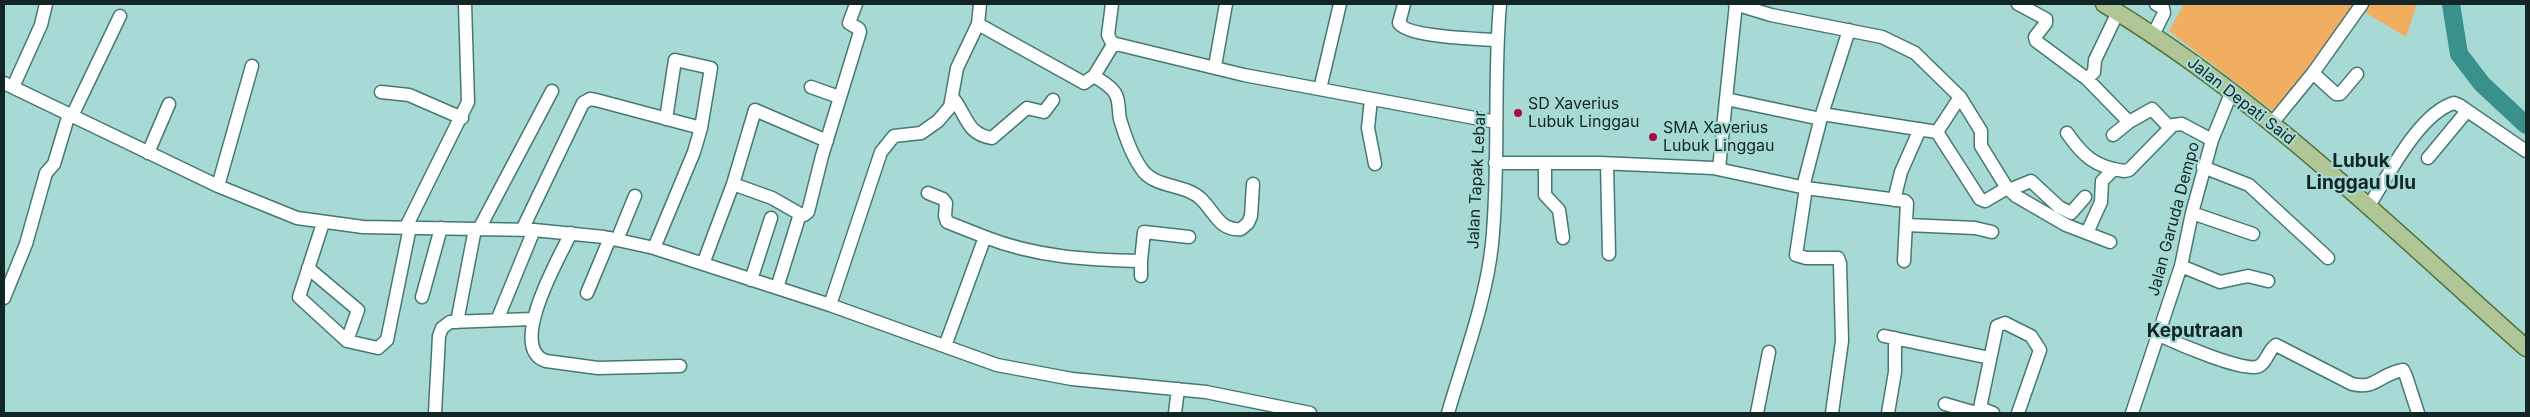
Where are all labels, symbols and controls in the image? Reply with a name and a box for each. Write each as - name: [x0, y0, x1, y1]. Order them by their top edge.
- street label: Jalan Depati Said: [2183, 53, 2299, 149]
- place label: SD Xaverius Lubuk Linggau: [1528, 94, 1639, 132]
- marker: SD Xaverius Lubuk Linggau: [1512, 107, 1524, 119]
- street label: Jalan Tapak Lebar: [1464, 110, 1490, 250]
- place label: SMA Xaverius Lubuk Linggau: [1663, 118, 1774, 156]
- marker: SMA Xaverius Lubuk Linggau: [1647, 131, 1659, 143]
- street label: Jalan Garuda Dempo: [2144, 140, 2204, 298]
- district label: Lubuk Linggau Ulu: [2306, 150, 2416, 194]
- district label: Keputraan: [2147, 320, 2243, 342]

